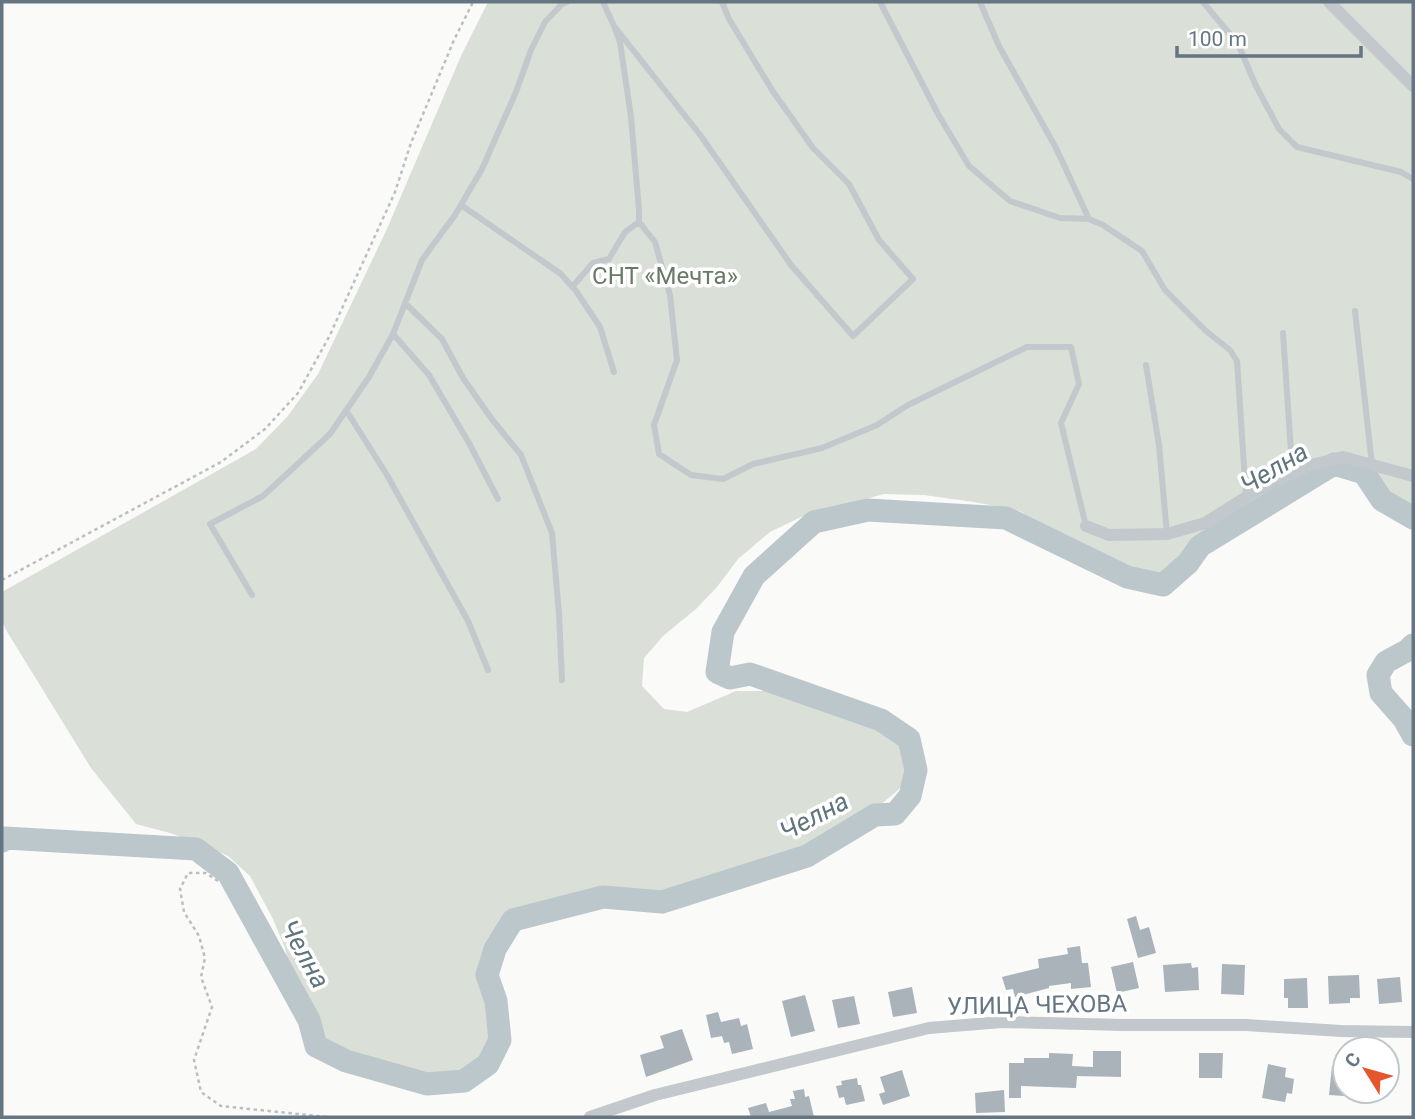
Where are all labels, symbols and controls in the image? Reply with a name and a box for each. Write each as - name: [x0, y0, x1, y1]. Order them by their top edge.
- scale bar: [1177, 14, 1361, 58]
- text: 100 m: [1188, 27, 1247, 51]
- park label: СНТ «Мечта»: [592, 262, 738, 290]
- water label: Челна: [1235, 436, 1313, 500]
- water label: Челна: [775, 786, 853, 846]
- water label: Челна: [274, 915, 336, 993]
- street label: УЛИЦА ЧЕХОВА: [947, 989, 1128, 1021]
- north arrow: [1331, 1035, 1401, 1105]
- text: С: [1340, 1048, 1366, 1072]

